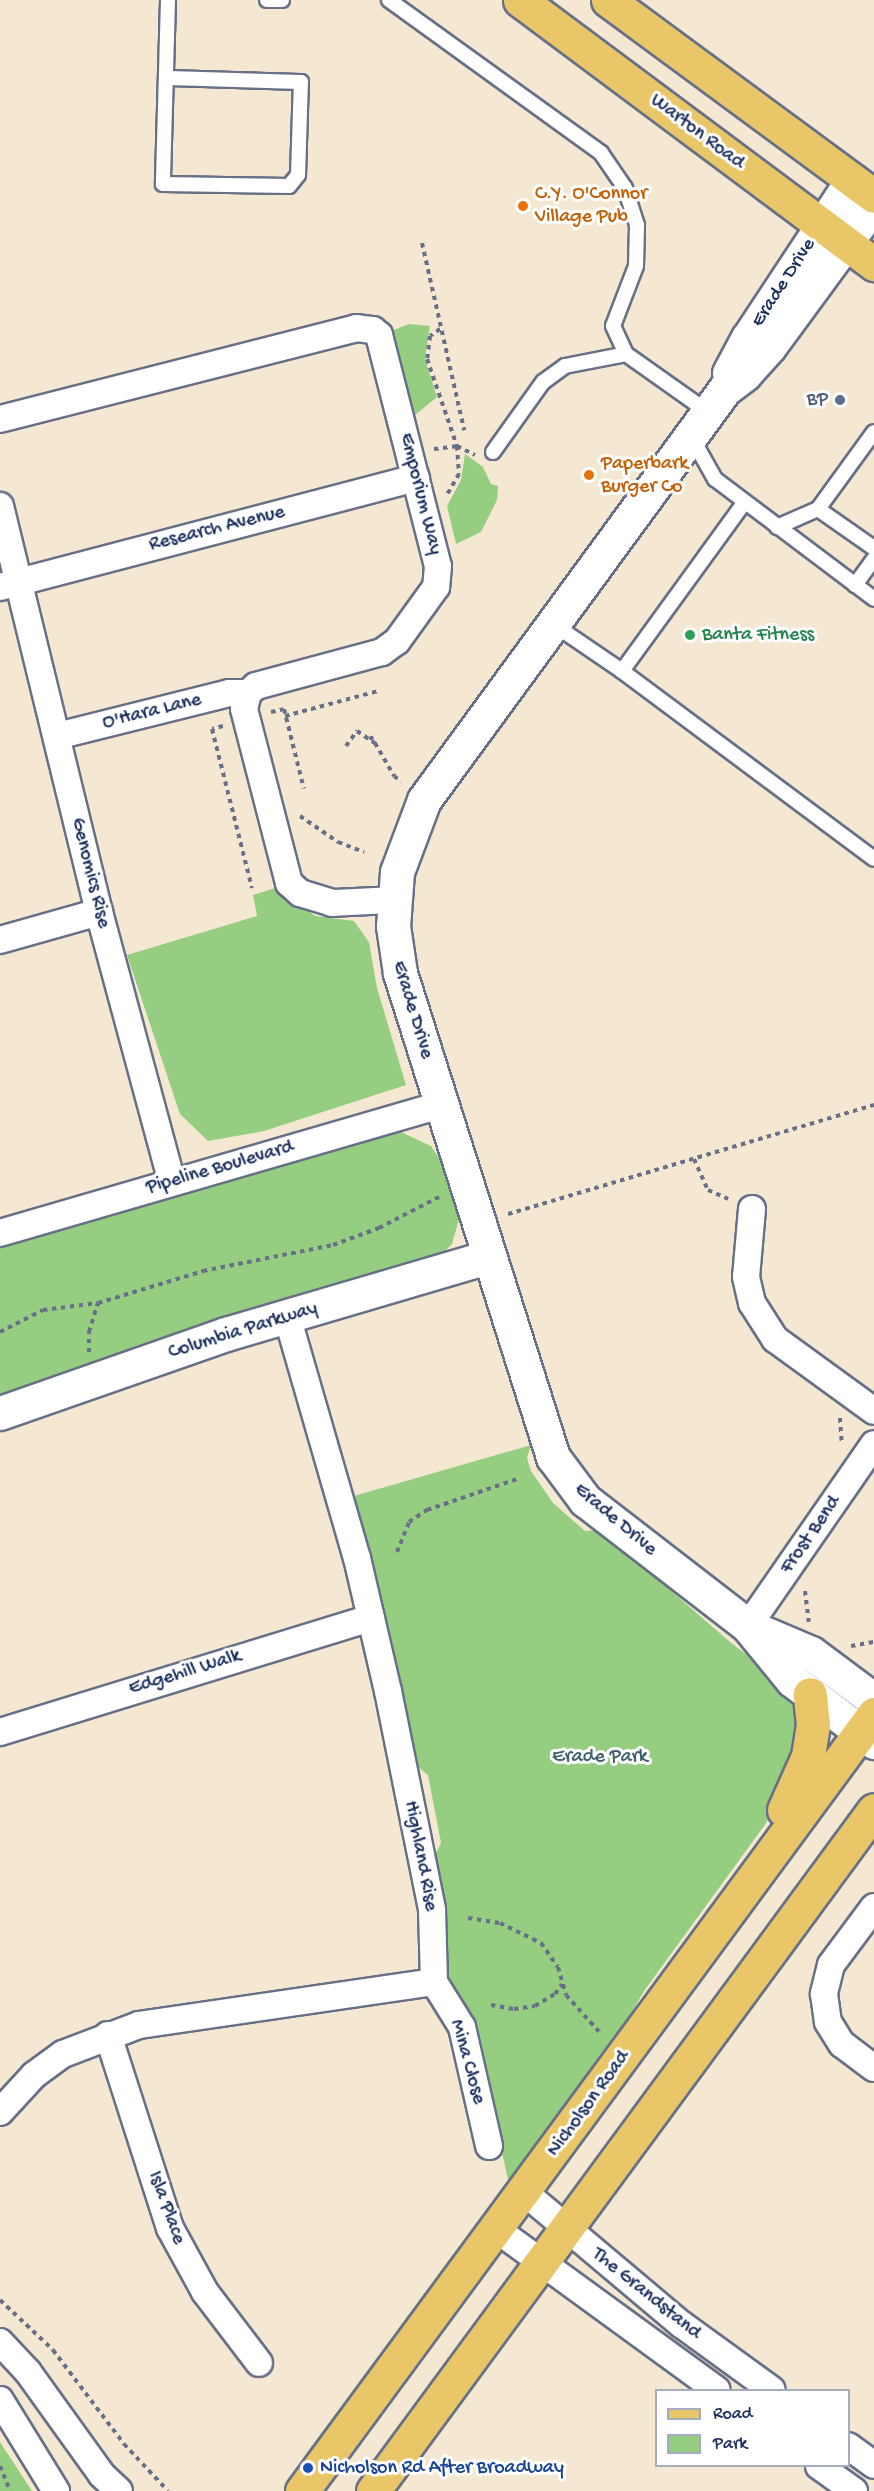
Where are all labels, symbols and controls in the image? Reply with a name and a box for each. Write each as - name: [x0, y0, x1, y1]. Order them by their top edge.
- street label: Warton Road: [645, 89, 749, 175]
- place label: C.Y. O'Connor Village Pub: [535, 183, 647, 230]
- marker: C.Y. O'Connor Village Pub: [516, 199, 530, 213]
- street label: Erade Drive: [746, 234, 822, 332]
- place label: BP: [807, 388, 828, 412]
- marker: BP: [833, 393, 847, 407]
- street label: Emporium Way: [393, 431, 447, 557]
- place label: Paperbark Burger Co: [601, 452, 688, 499]
- marker: Paperbark Burger Co: [582, 468, 596, 482]
- street label: Research Avenue: [147, 501, 287, 557]
- place label: Banta Fitness: [702, 623, 814, 647]
- marker: Banta Fitness: [683, 628, 697, 642]
- street label: O'Hara Lane: [100, 688, 204, 736]
- street label: Genomics Rise: [65, 815, 115, 931]
- street label: Erade Drive: [386, 958, 438, 1062]
- street label: Pipeline Boulevard: [144, 1135, 296, 1201]
- street label: Columbia Parkway: [166, 1297, 320, 1365]
- street label: Erade Drive: [569, 1478, 661, 1562]
- street label: Frost Bend: [775, 1491, 847, 1579]
- street label: Edgehill Walk: [126, 1645, 244, 1701]
- park label: Erade Park: [552, 1745, 648, 1769]
- street label: Highland Rise: [398, 1799, 442, 1913]
- street label: Mina Close: [443, 2017, 491, 2107]
- street label: Nicholson Road: [542, 2046, 636, 2162]
- street label: Isla Place: [142, 2168, 190, 2248]
- street label: The Grandstand: [587, 2243, 705, 2345]
- legend: [655, 2389, 850, 2467]
- text: Road: [713, 2404, 752, 2425]
- text: Park: [713, 2434, 747, 2455]
- place label: Nicholson Rd After Broadway: [320, 2456, 564, 2480]
- marker: Nicholson Rd After Broadway: [301, 2461, 315, 2475]

